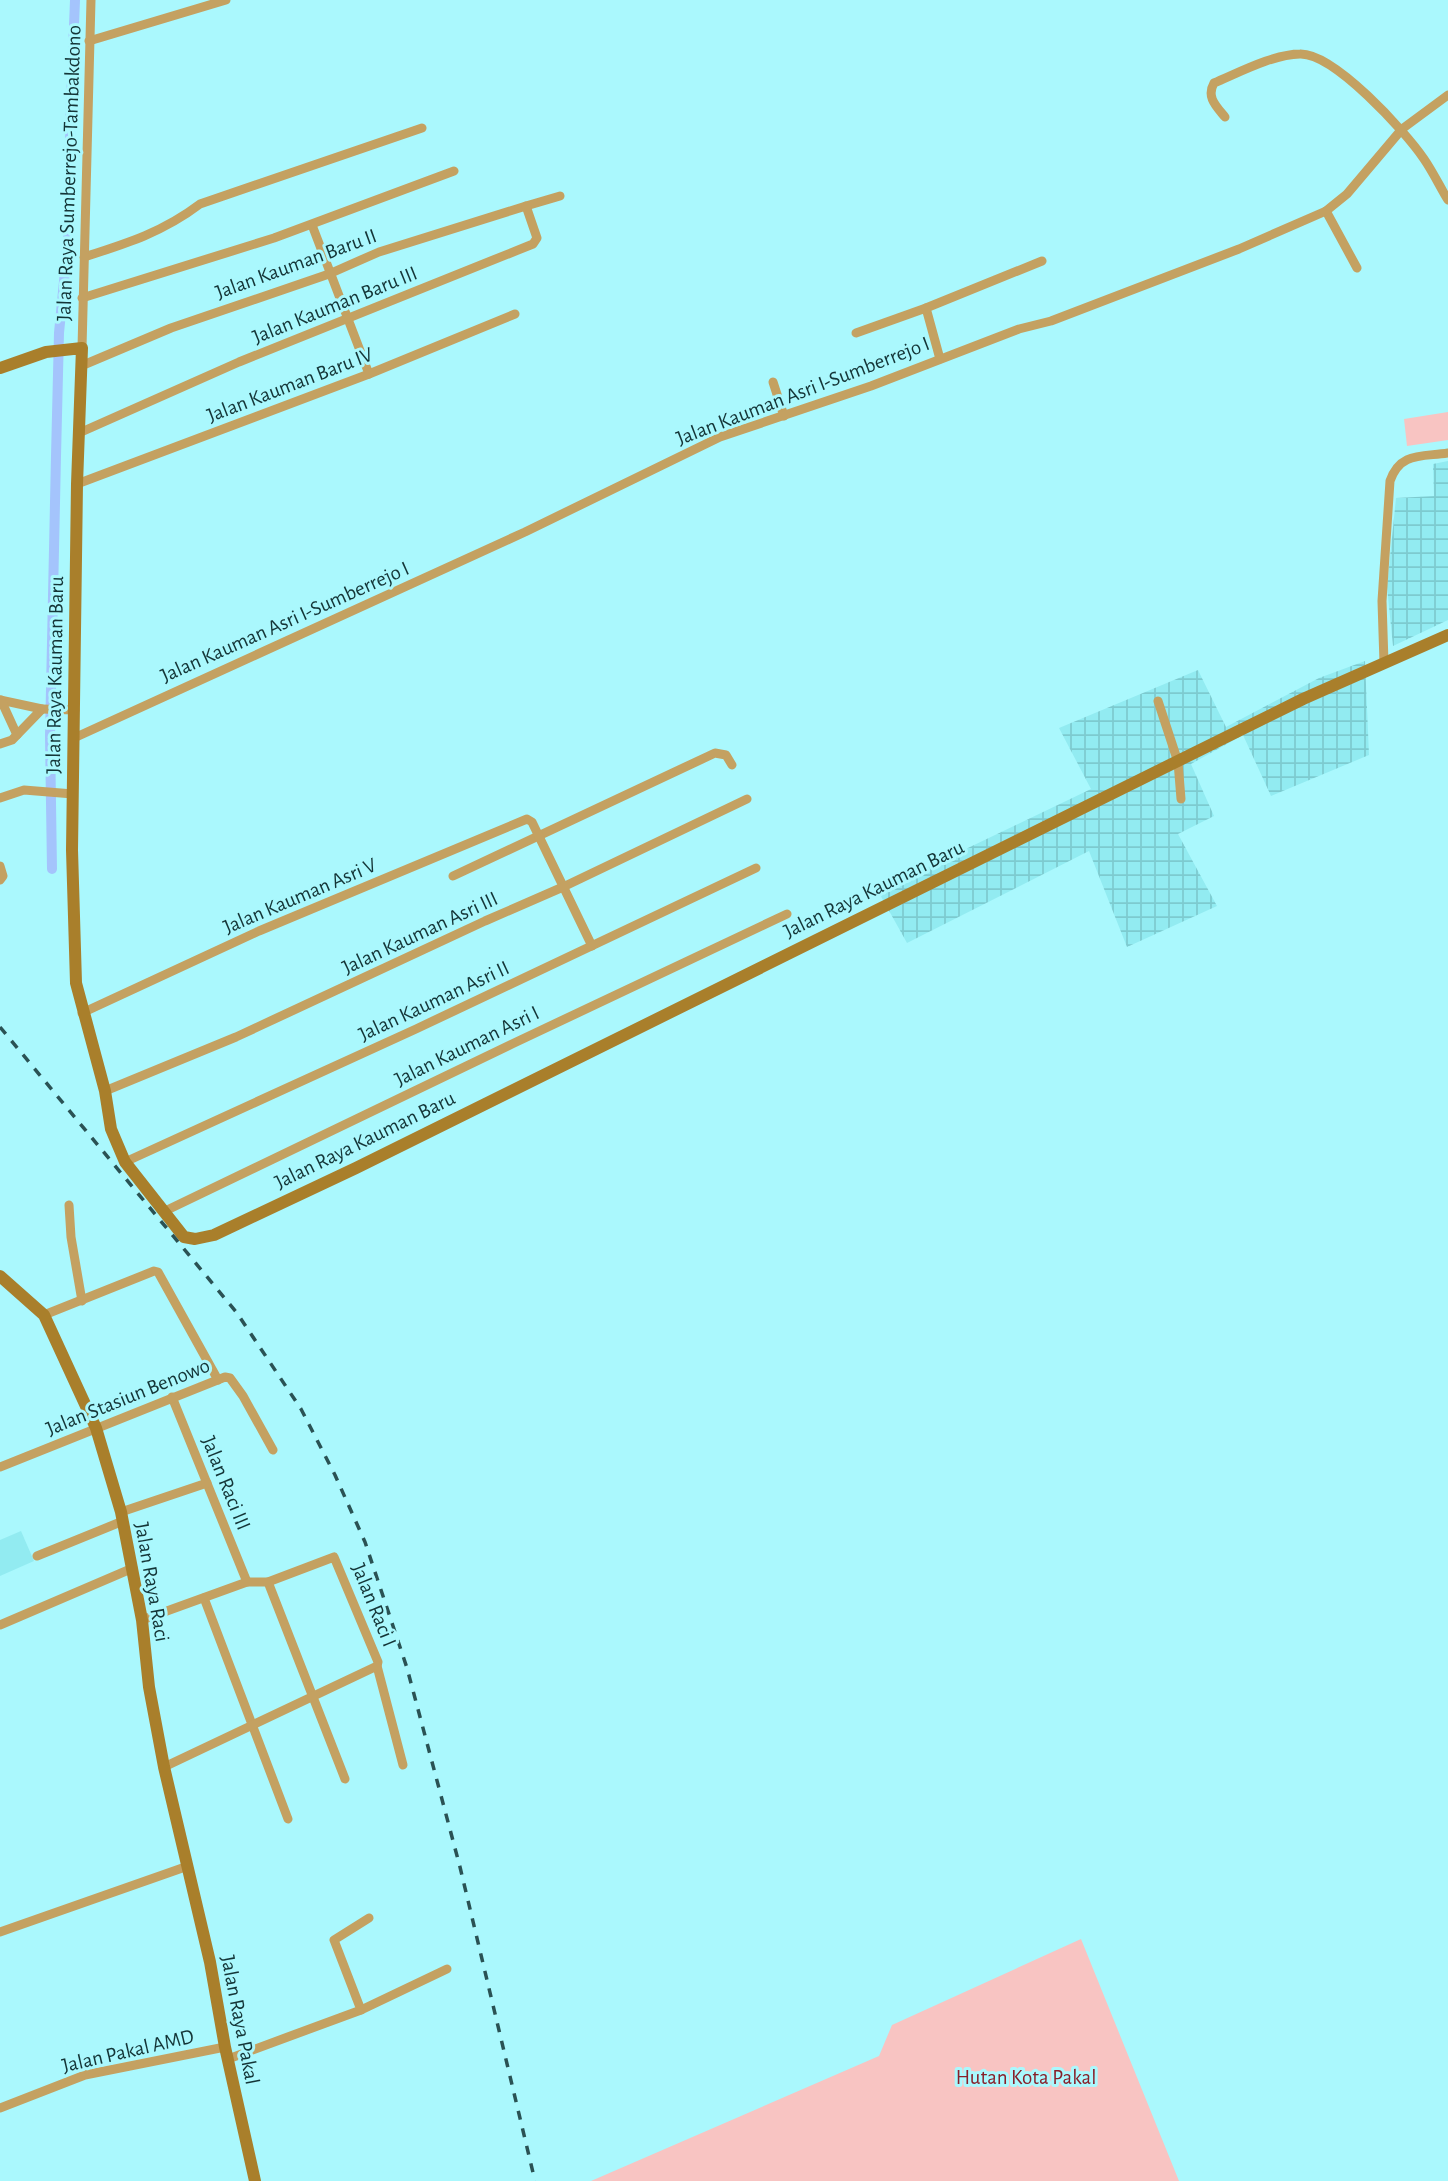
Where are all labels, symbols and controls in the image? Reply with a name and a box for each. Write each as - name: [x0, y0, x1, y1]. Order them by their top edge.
- street label: Jalan Raya Sumberrejo-Tambakdono: [53, 25, 85, 321]
- street label: Jalan Kauman Baru II: [213, 225, 379, 303]
- street label: Jalan Kauman Baru III: [250, 262, 420, 348]
- street label: Jalan Kauman Asri I-Sumberrejo I: [673, 333, 933, 449]
- street label: Jalan Kauman Baru IV: [204, 344, 376, 426]
- street label: Jalan Kauman Asri I-Sumberrejo I: [158, 558, 412, 686]
- street label: Jalan Raya Kauman Baru: [43, 576, 67, 774]
- street label: Jalan Raya Kauman Baru: [781, 836, 968, 942]
- street label: Jalan Kauman Asri V: [220, 854, 380, 938]
- street label: Jalan Kauman Asri III: [339, 888, 501, 978]
- street label: Jalan Kauman Asri II: [355, 955, 513, 1047]
- street label: Jalan Kauman Asri I: [391, 1000, 543, 1092]
- street label: Jalan Raya Kauman Baru: [272, 1087, 459, 1193]
- street label: Jalan Stasiun Benowo: [43, 1355, 213, 1439]
- street label: Jalan Raci III: [198, 1433, 254, 1533]
- street label: Jalan Raya Raci: [131, 1520, 173, 1644]
- street label: Jalan Raci I: [348, 1560, 400, 1650]
- street label: Jalan Raya Pakal: [217, 1954, 263, 2086]
- street label: Jalan Pakal AMD: [60, 2026, 196, 2076]
- park label: Hutan Kota Pakal: [956, 2067, 1096, 2088]

